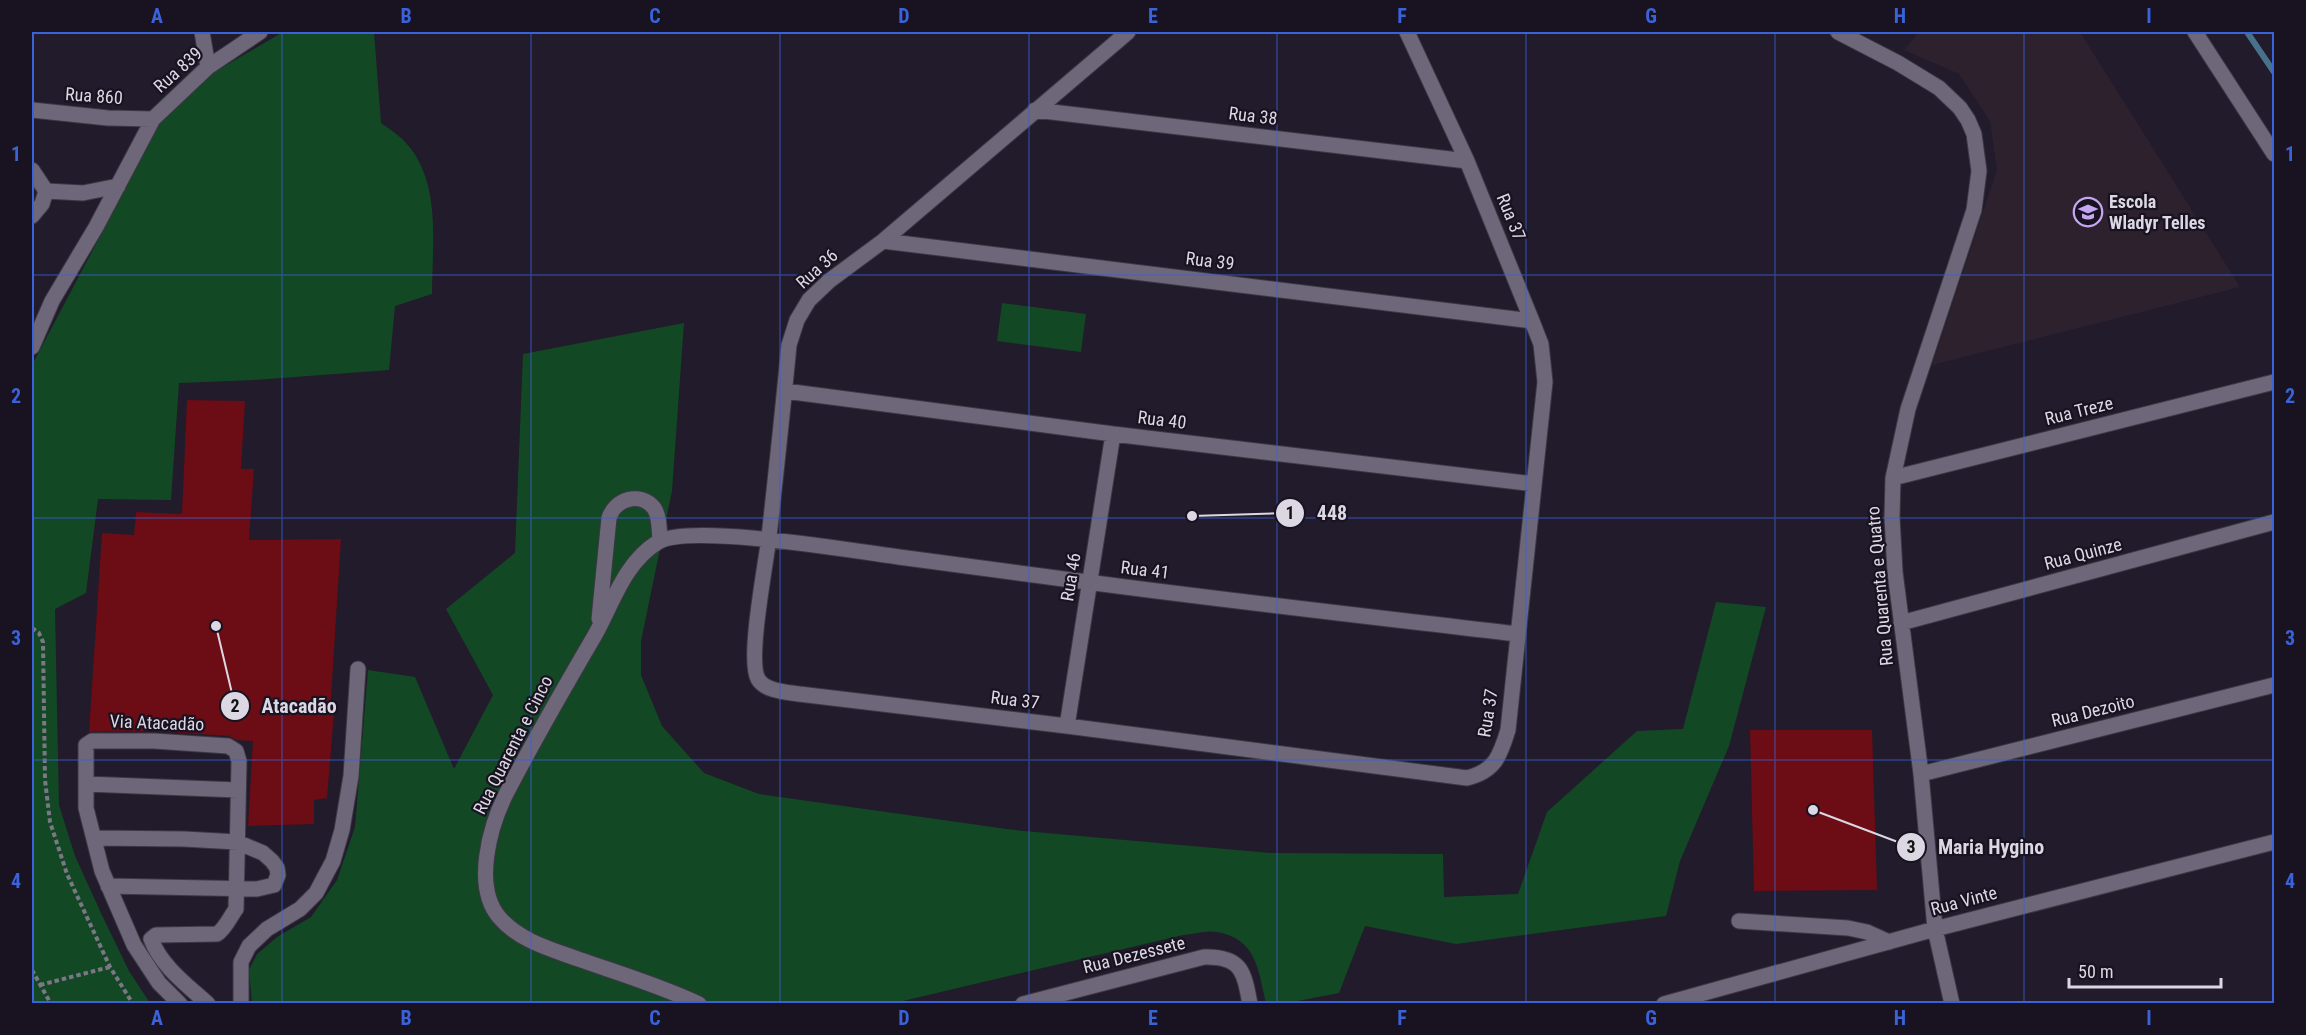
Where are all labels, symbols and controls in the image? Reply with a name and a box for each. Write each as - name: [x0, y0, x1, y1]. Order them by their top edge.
- text: A: [151, 4, 163, 28]
- text: B: [400, 4, 412, 28]
- text: C: [649, 4, 661, 28]
- text: D: [898, 4, 910, 28]
- text: E: [1148, 4, 1158, 28]
- text: F: [1397, 4, 1407, 28]
- text: G: [1645, 4, 1657, 28]
- text: H: [1894, 4, 1906, 28]
- text: I: [2146, 4, 2152, 28]
- street label: Rua 839: [149, 43, 206, 97]
- street label: Rua 860: [65, 83, 124, 108]
- street label: Rua 38: [1228, 102, 1279, 129]
- text: 1: [11, 142, 21, 166]
- text: 1: [2285, 142, 2295, 166]
- street label: Rua 37: [1493, 190, 1530, 243]
- place label: Escola Wladyr Telles: [2109, 191, 2205, 233]
- school or university icon: Escola Wladyr Telles: [2072, 196, 2104, 228]
- street label: Rua 36: [792, 245, 842, 293]
- street label: Rua 39: [1185, 247, 1236, 274]
- text: 2: [11, 384, 21, 408]
- text: 2: [2285, 384, 2295, 408]
- street label: Rua Treze: [2043, 392, 2115, 429]
- street label: Rua 40: [1137, 406, 1188, 433]
- callout: 448: [1275, 494, 1359, 532]
- text: 448: [1317, 501, 1347, 525]
- text: 1: [1285, 502, 1295, 523]
- street label: Rua Quarenta e Quatro: [1862, 505, 1897, 667]
- street label: Rua Quinze: [2042, 533, 2124, 574]
- street label: Rua 46: [1056, 551, 1085, 603]
- street label: Rua 41: [1120, 556, 1171, 583]
- text: 3: [11, 626, 21, 650]
- text: 3: [2285, 626, 2295, 650]
- street label: Rua Quarenta e Cinco: [469, 672, 557, 818]
- street label: Rua 37: [990, 686, 1041, 713]
- callout: Atacadão: [220, 687, 349, 725]
- street label: Rua 37: [1473, 687, 1502, 739]
- street label: Rua Dezoito: [2049, 690, 2137, 731]
- text: Atacadão: [261, 694, 337, 718]
- text: 2: [230, 695, 240, 716]
- street label: Via Atacadão: [109, 710, 205, 735]
- callout: Maria Hygino: [1896, 828, 2056, 866]
- text: Maria Hygino: [1938, 835, 2044, 859]
- text: 3: [1906, 836, 1916, 857]
- text: 4: [11, 869, 21, 893]
- text: 4: [2285, 869, 2295, 893]
- street label: Rua Vinte: [1928, 882, 1999, 919]
- street label: Rua Dezessete: [1081, 932, 1187, 977]
- scale bar: [2069, 951, 2220, 989]
- text: 50 m: [2078, 961, 2113, 982]
- text: A: [151, 1006, 163, 1030]
- text: B: [400, 1006, 412, 1030]
- text: C: [649, 1006, 661, 1030]
- text: D: [898, 1006, 910, 1030]
- text: E: [1148, 1006, 1158, 1030]
- text: F: [1397, 1006, 1407, 1030]
- text: G: [1645, 1006, 1657, 1030]
- text: H: [1894, 1006, 1906, 1030]
- text: I: [2146, 1006, 2152, 1030]

